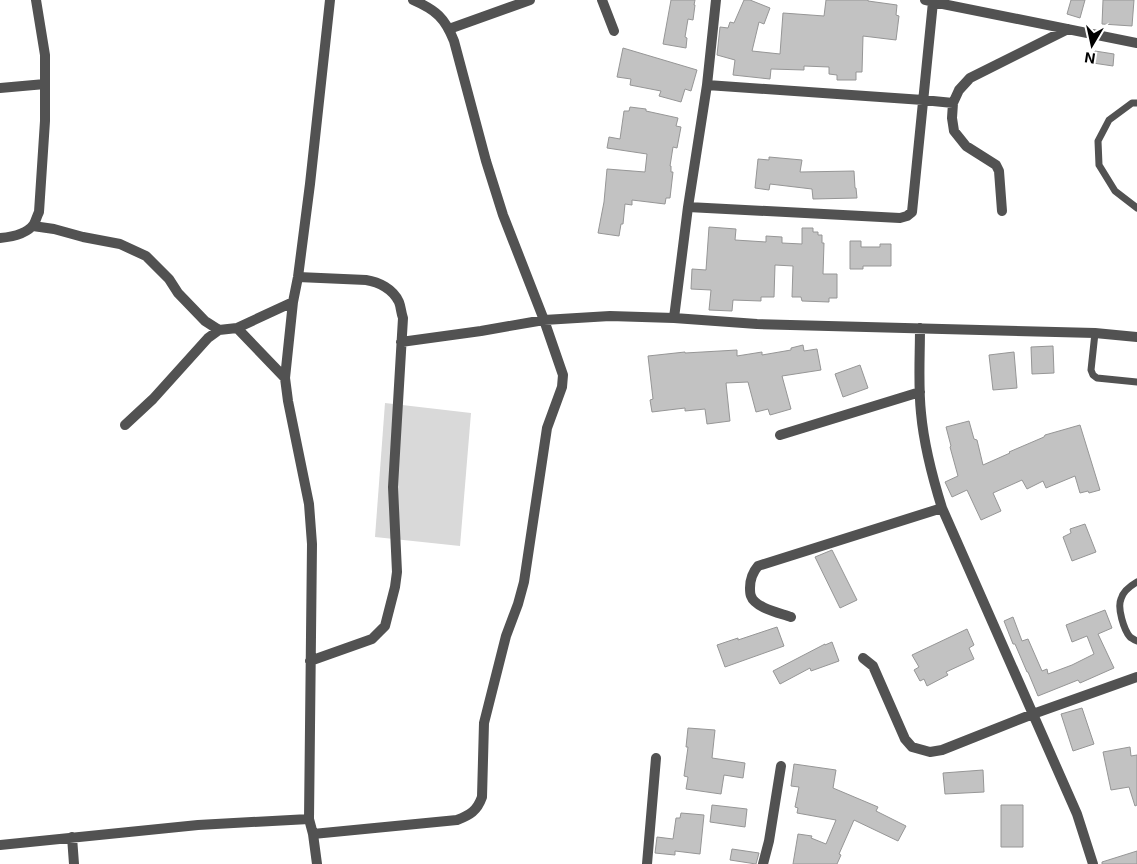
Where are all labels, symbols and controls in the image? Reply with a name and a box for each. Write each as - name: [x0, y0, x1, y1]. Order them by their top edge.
- north arrow: [1067, 20, 1117, 70]
- text: N: [1083, 49, 1096, 68]

